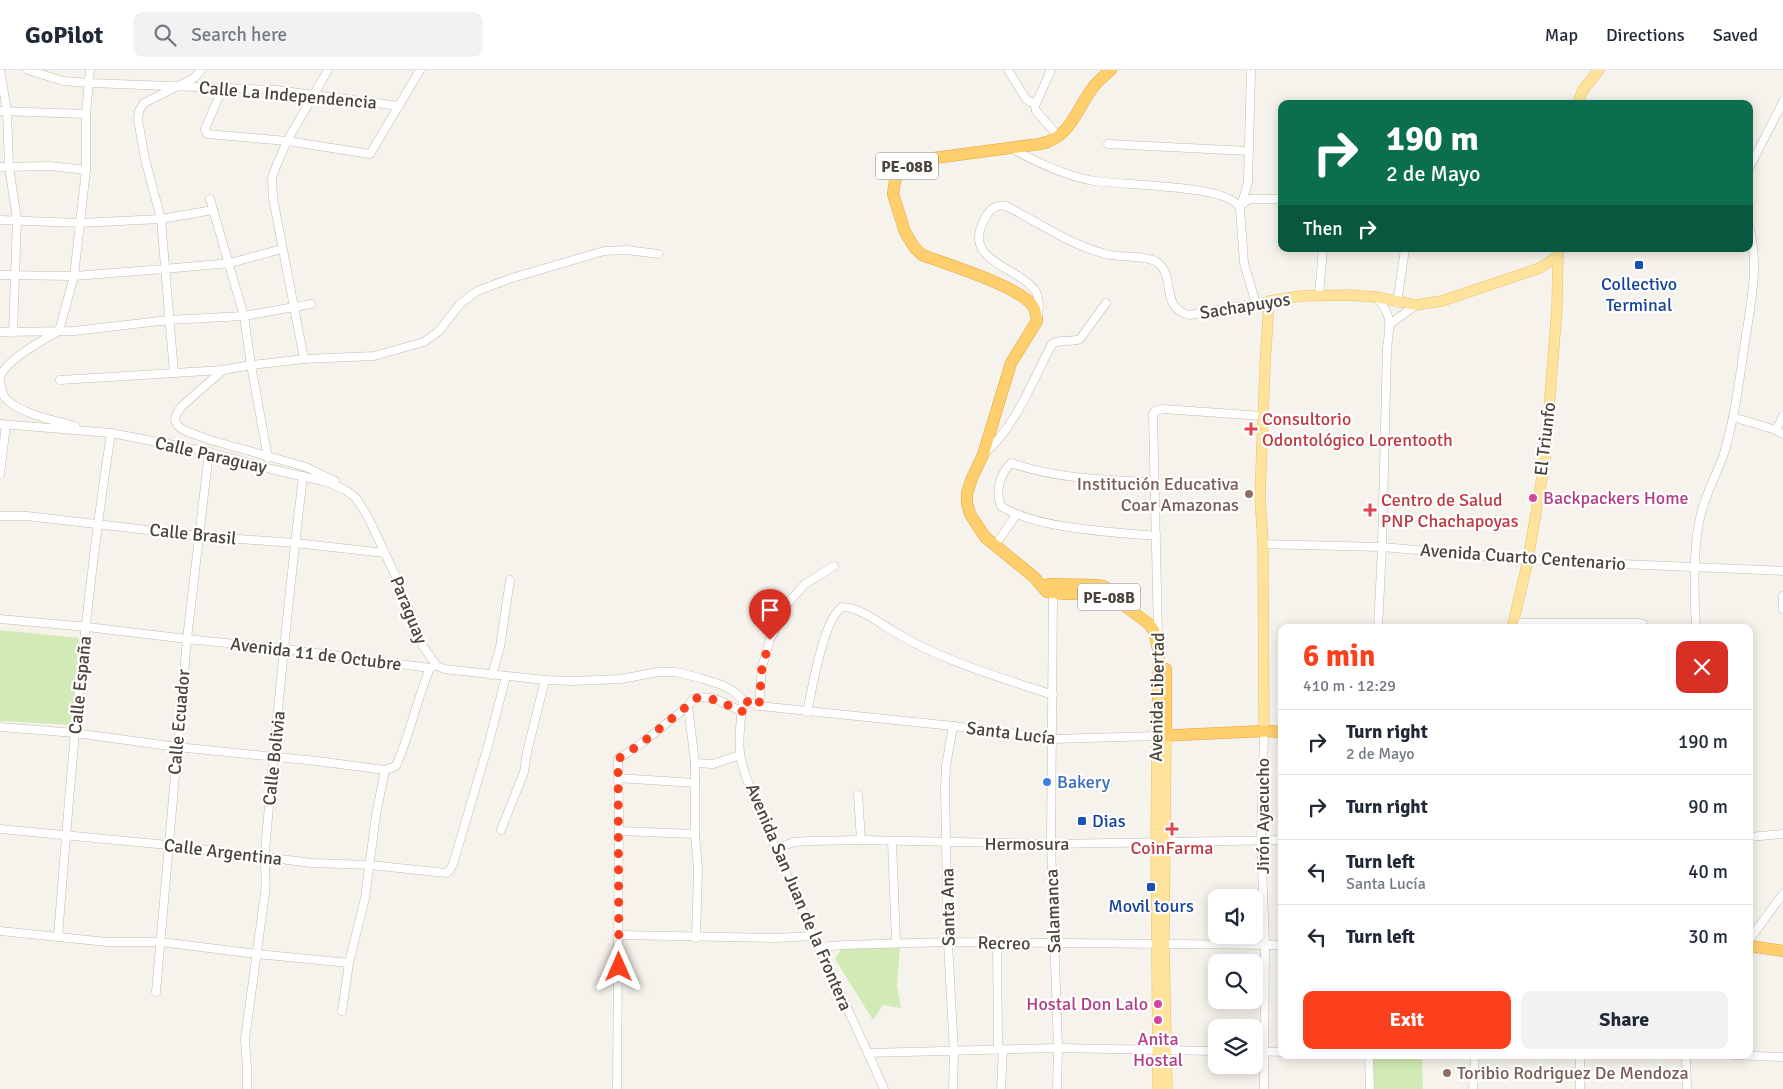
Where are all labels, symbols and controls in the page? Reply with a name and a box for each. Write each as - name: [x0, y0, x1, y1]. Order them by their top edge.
- search box: [133, 12, 483, 57]
- text: GoPilot: [25, 20, 103, 50]
- icon: search: [151, 21, 179, 49]
- text: Search here: [191, 23, 287, 47]
- text: Map: [1545, 24, 1578, 46]
- text: Directions: [1606, 24, 1685, 46]
- text: Saved: [1713, 24, 1758, 46]
- street label: Calle La Independencia: [198, 76, 378, 114]
- text: 190 m: [1386, 117, 1479, 160]
- icon: right: [1303, 120, 1368, 185]
- road number: PE-08B: [876, 152, 938, 180]
- text: 2 de Mayo: [1386, 160, 1480, 187]
- icon: right: [1353, 215, 1381, 243]
- text: Then: [1303, 217, 1343, 241]
- marker: Collectivo Terminal: [1633, 259, 1645, 271]
- place label: Collectivo Terminal: [1601, 273, 1677, 316]
- street label: Sachapuyos: [1198, 288, 1292, 324]
- street label: El Triunfo: [1530, 401, 1560, 477]
- place label: Consultorio Odontológico Lorentooth: [1262, 408, 1453, 451]
- marker: Consultorio Odontológico Lorentooth: [1244, 422, 1258, 436]
- street label: Calle Paraguay: [153, 431, 270, 479]
- place label: Institución Educativa Coar Amazonas: [1077, 473, 1239, 516]
- place label: Backpackers Home: [1543, 487, 1689, 509]
- marker: Institución Educativa Coar Amazonas: [1243, 488, 1255, 500]
- place label: Centro de Salud PNP Chachapoyas: [1381, 489, 1519, 532]
- marker: Backpackers Home: [1527, 492, 1539, 504]
- marker: Centro de Salud PNP Chachapoyas: [1363, 503, 1377, 517]
- street label: Calle Brasil: [148, 518, 238, 550]
- street label: Avenida Cuarto Centenario: [1419, 539, 1627, 575]
- street label: Paraguay: [385, 573, 433, 648]
- road number: PE-08B: [1078, 584, 1140, 610]
- pin: [749, 589, 791, 640]
- icon: arrive: [756, 596, 784, 624]
- street label: Avenida Libertad: [1145, 632, 1169, 762]
- street label: Avenida 11 de Octubre: [229, 633, 403, 675]
- street label: Calle España: [64, 635, 96, 735]
- text: 6 min: [1303, 638, 1375, 675]
- button: close: [1676, 641, 1728, 693]
- street label: Calle Ecuador: [163, 668, 195, 776]
- text: 410 m · 12:29: [1303, 676, 1396, 696]
- street label: Calle Bolivia: [258, 710, 290, 806]
- street label: Santa Lucía: [965, 717, 1057, 749]
- text: Turn right: [1346, 720, 1428, 744]
- icon: right: [1303, 728, 1331, 756]
- text: 190 m: [1678, 730, 1728, 754]
- text: 2 de Mayo: [1346, 744, 1415, 764]
- street label: Jirón Ayacucho: [1252, 758, 1274, 874]
- place label: Bakery: [1057, 771, 1111, 793]
- marker: Bakery: [1041, 776, 1053, 788]
- street label: Avenida San Juan de la Frontera: [741, 780, 857, 1014]
- icon: right: [1303, 793, 1331, 821]
- text: Turn right: [1346, 795, 1428, 819]
- text: 90 m: [1688, 795, 1728, 819]
- place label: Dias: [1092, 810, 1126, 832]
- marker: Dias: [1076, 815, 1088, 827]
- marker: CoinFarma: [1166, 823, 1178, 835]
- street label: Hermosura: [985, 833, 1069, 855]
- street label: Calle Argentina: [163, 834, 283, 870]
- place label: CoinFarma: [1131, 837, 1213, 859]
- text: Turn left: [1346, 850, 1415, 874]
- icon: left: [1303, 858, 1331, 886]
- text: 40 m: [1688, 860, 1728, 884]
- street label: Santa Ana: [936, 868, 960, 946]
- street label: Salamanca: [1041, 868, 1065, 954]
- text: Santa Lucía: [1346, 874, 1426, 894]
- marker: Movil tours: [1145, 881, 1157, 893]
- map controls: [1208, 889, 1263, 1074]
- button: sound: [1208, 889, 1263, 944]
- place label: Movil tours: [1108, 895, 1194, 917]
- icon: left: [1303, 923, 1331, 951]
- text: Turn left: [1346, 925, 1415, 949]
- text: 30 m: [1688, 925, 1728, 949]
- street label: Recreo: [977, 932, 1031, 954]
- position arrow: [592, 940, 644, 992]
- button: search: [1208, 954, 1263, 1009]
- button: Exit: [1303, 991, 1511, 1049]
- button: Share: [1521, 991, 1728, 1049]
- place label: Hostal Don Lalo: [1026, 993, 1148, 1015]
- marker: Hostal Don Lalo: [1152, 998, 1164, 1010]
- marker: Anita Hostal: [1152, 1014, 1164, 1026]
- button: layers: [1208, 1019, 1263, 1074]
- place label: Anita Hostal: [1133, 1028, 1183, 1071]
- place label: Toribio Rodriguez De Mendoza: [1457, 1062, 1689, 1084]
- marker: Toribio Rodriguez De Mendoza: [1441, 1067, 1453, 1079]

